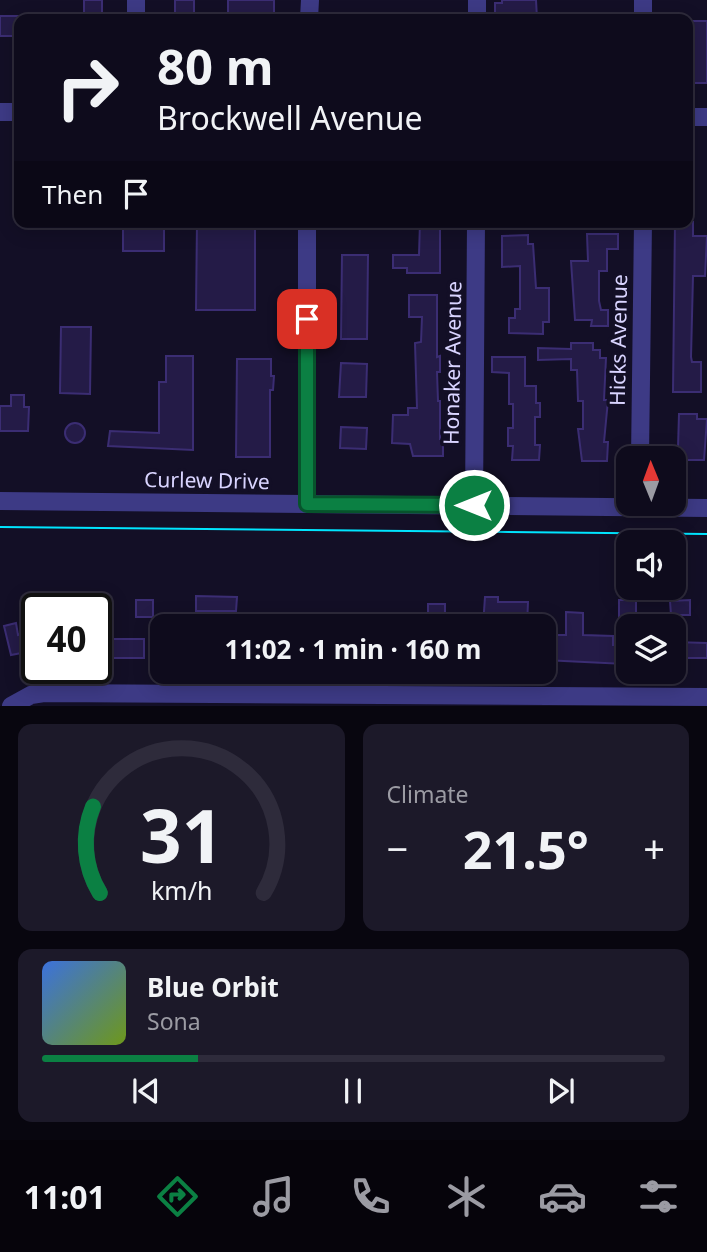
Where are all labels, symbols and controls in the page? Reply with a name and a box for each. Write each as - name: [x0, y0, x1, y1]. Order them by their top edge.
- text: 80 m: [157, 33, 274, 99]
- icon: right: [42, 42, 133, 133]
- text: Brockwell Avenue: [157, 96, 423, 139]
- icon: arrive: [117, 175, 155, 213]
- text: Then: [42, 176, 103, 212]
- street label: Hicks Avenue: [603, 274, 633, 406]
- street label: Honaker Avenue: [437, 281, 467, 445]
- pin: [277, 289, 337, 349]
- icon: arrive: [288, 300, 326, 338]
- north arrow: [616, 446, 686, 516]
- map controls: [616, 446, 686, 684]
- street label: Curlew Drive: [144, 465, 270, 495]
- position arrow: [437, 468, 511, 542]
- button: sound: [616, 530, 686, 600]
- speed limit sign: 40: [21, 593, 112, 684]
- button: layers: [616, 614, 686, 684]
- text: 11:02 · 1 min · 160 m: [225, 631, 481, 667]
- text: Climate: [387, 778, 469, 810]
- text: 31: [140, 786, 223, 885]
- text: 21.5°: [463, 813, 589, 884]
- text: −: [387, 822, 408, 874]
- text: +: [643, 822, 665, 874]
- text: km/h: [150, 873, 212, 907]
- text: Blue Orbit: [147, 969, 279, 1005]
- text: Sona: [147, 1005, 201, 1037]
- icon: previous: [127, 1072, 165, 1110]
- icon: pause: [334, 1072, 372, 1110]
- icon: next: [542, 1072, 580, 1110]
- icon: directions: [153, 1172, 202, 1221]
- icon: music: [249, 1172, 298, 1221]
- icon: phone: [346, 1172, 395, 1221]
- icon: climate: [442, 1172, 491, 1221]
- icon: car: [538, 1172, 587, 1221]
- icon: filters: [634, 1172, 683, 1221]
- text: 11:01: [24, 1175, 106, 1218]

